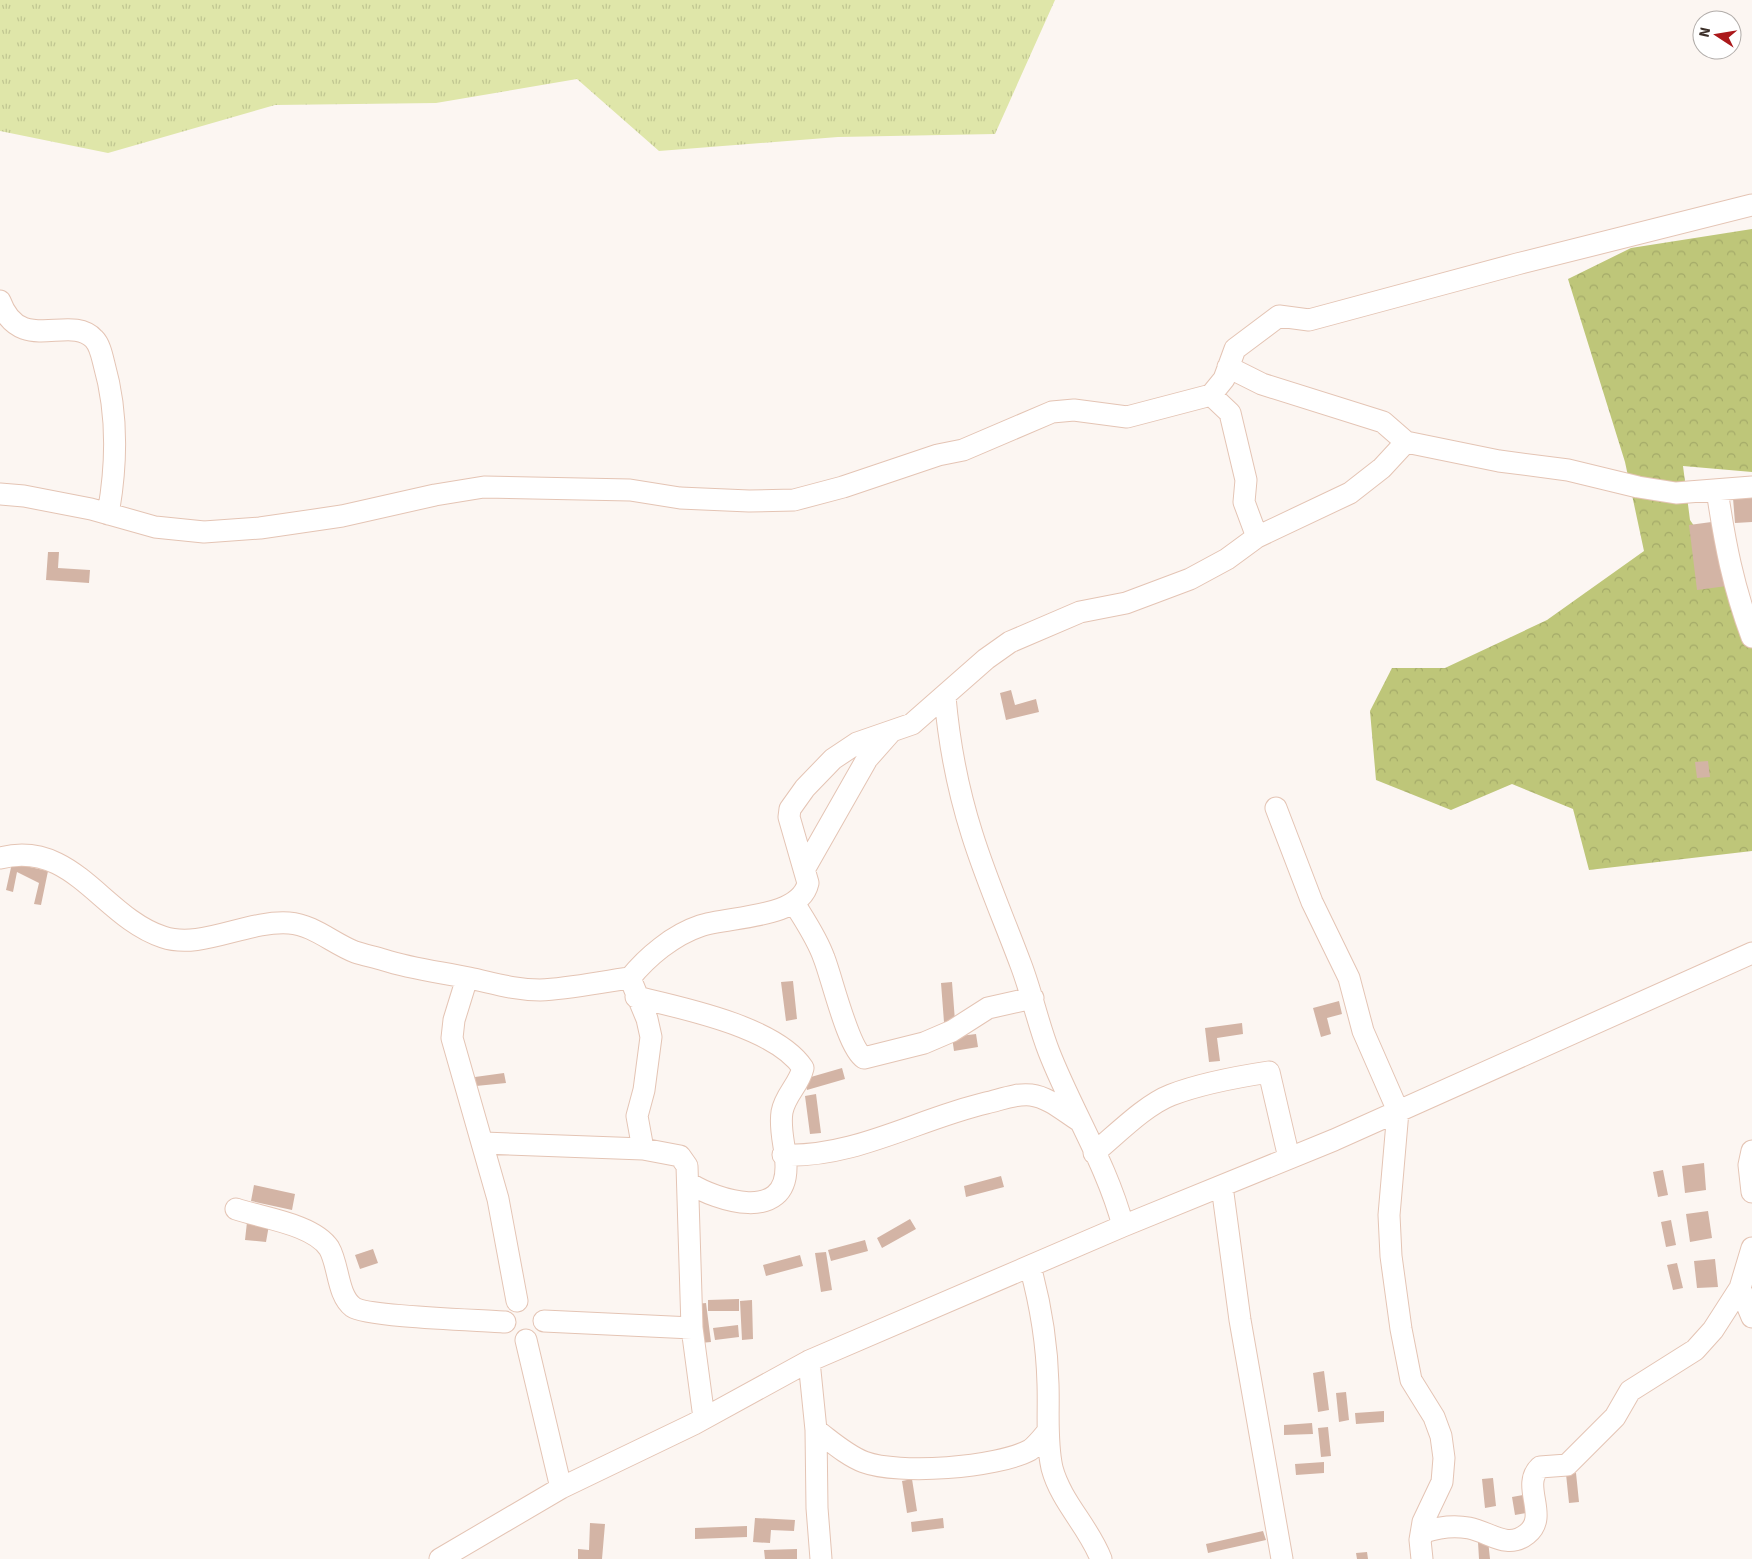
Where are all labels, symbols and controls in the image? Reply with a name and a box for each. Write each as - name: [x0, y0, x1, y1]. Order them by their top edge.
- north arrow: [1692, 10, 1742, 60]
- text: N: [1695, 26, 1714, 39]

